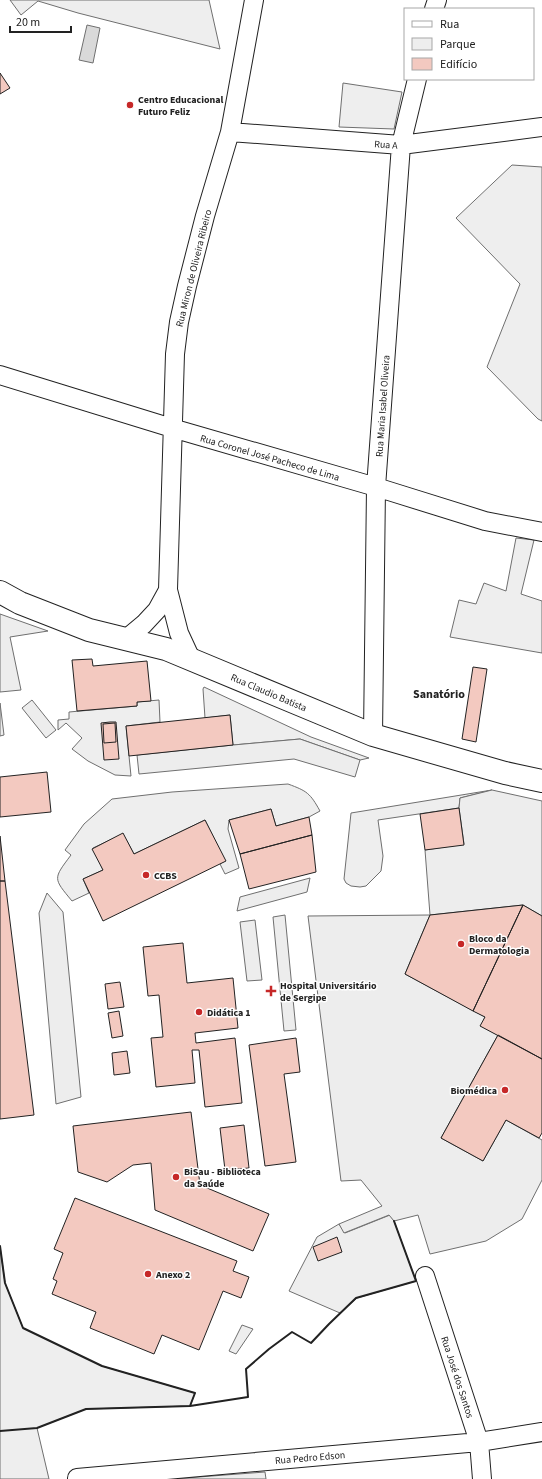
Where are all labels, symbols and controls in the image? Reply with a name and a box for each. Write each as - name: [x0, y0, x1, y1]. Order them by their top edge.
- scale bar: [10, 8, 71, 34]
- legend: [404, 8, 534, 80]
- text: 20 m: [16, 14, 40, 31]
- text: Rua: [440, 16, 459, 33]
- text: Parque: [440, 36, 476, 53]
- text: Edifício: [440, 56, 477, 73]
- place label: Centro Educacional Futuro Feliz: [138, 93, 224, 119]
- marker: Centro Educacional Futuro Feliz: [125, 100, 135, 110]
- street label: Rua A: [374, 137, 399, 153]
- street label: Rua Miron de Oliveira Ribeiro: [173, 208, 215, 328]
- street label: Rua Maria Isabel Oliveira: [372, 355, 394, 458]
- street label: Rua Coronel José Pacheco de Lima: [198, 431, 341, 485]
- street label: Rua Claudio Batista: [229, 671, 309, 715]
- district label: Sanatório: [413, 686, 465, 703]
- place label: CCBS: [154, 869, 177, 883]
- marker: CCBS: [141, 870, 151, 880]
- place label: Bloco da Dermatologia: [469, 932, 529, 958]
- marker: Bloco da Dermatologia: [456, 939, 466, 949]
- place label: Hospital Universitário de Sergipe: [280, 979, 377, 1005]
- marker: Hospital Universitário de Sergipe: [265, 985, 277, 997]
- place label: Didática 1: [207, 1006, 251, 1020]
- marker: Didática 1: [194, 1007, 204, 1017]
- place label: Biomédica: [451, 1084, 497, 1098]
- marker: Biomédica: [500, 1085, 510, 1095]
- place label: BiSau - Biblioteca da Saúde: [184, 1165, 261, 1191]
- marker: BiSau - Biblioteca da Saúde: [171, 1172, 181, 1182]
- place label: Anexo 2: [155, 1268, 190, 1282]
- marker: Anexo 2: [143, 1269, 153, 1279]
- street label: Rua José dos Santos: [437, 1335, 477, 1420]
- street label: Rua Pedro Edson: [274, 1448, 346, 1468]

